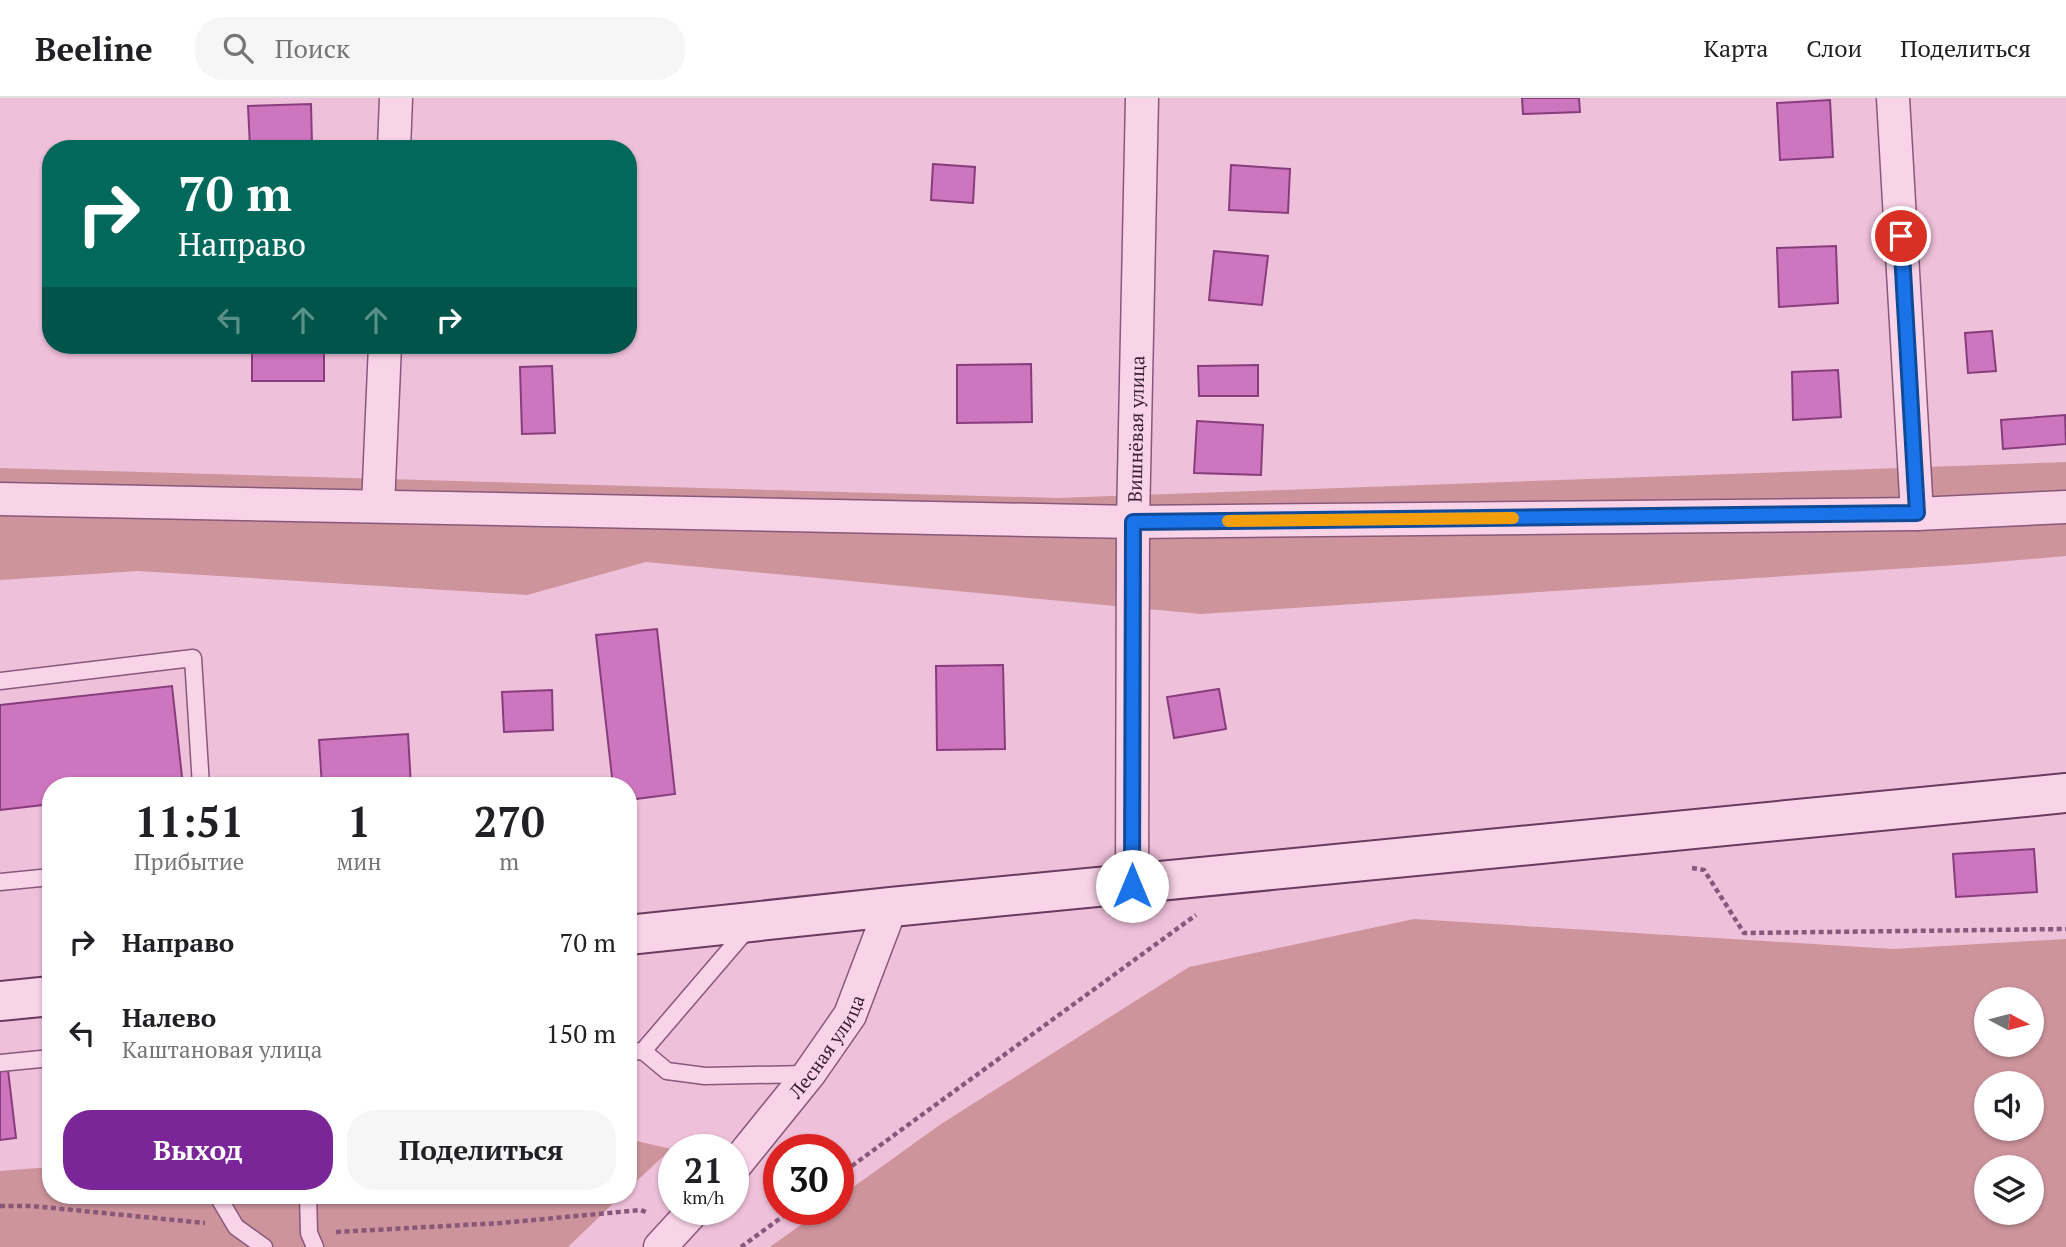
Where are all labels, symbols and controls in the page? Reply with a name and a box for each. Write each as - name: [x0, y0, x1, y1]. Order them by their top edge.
- search box: [195, 17, 685, 80]
- text: Beeline: [35, 27, 153, 70]
- icon: search: [219, 29, 257, 67]
- text: Поиск: [275, 31, 350, 65]
- text: Карта: [1703, 32, 1768, 64]
- text: Слои: [1806, 32, 1862, 64]
- text: Поделиться: [1900, 32, 2031, 64]
- text: 70 m: [178, 160, 292, 225]
- icon: right: [63, 168, 154, 259]
- pin: [1871, 206, 1931, 266]
- icon: arrive: [1882, 217, 1920, 255]
- text: Направо: [178, 223, 306, 265]
- icon: left: [211, 301, 249, 339]
- icon: ahead: [284, 301, 322, 339]
- icon: ahead: [357, 301, 395, 339]
- icon: right: [430, 301, 468, 339]
- street label: Вишнёвая улица: [1121, 355, 1149, 503]
- text: 11:51: [135, 793, 244, 849]
- text: 1: [347, 793, 371, 849]
- text: 270: [474, 793, 545, 849]
- text: Прибытие: [134, 846, 244, 877]
- text: мин: [336, 846, 382, 877]
- text: m: [499, 846, 519, 877]
- position arrow: [1095, 849, 1169, 923]
- icon: right: [63, 923, 101, 961]
- text: Направо: [122, 925, 234, 959]
- text: 70 m: [560, 925, 616, 959]
- north arrow: [1974, 987, 2044, 1057]
- map controls: [1974, 987, 2044, 1225]
- street label: Лесная улица: [782, 991, 869, 1103]
- text: Налево: [122, 1000, 216, 1034]
- icon: left: [63, 1014, 101, 1052]
- text: 150 m: [546, 1016, 616, 1050]
- text: Каштановая улица: [122, 1034, 322, 1065]
- button: sound: [1974, 1071, 2044, 1141]
- button: Выход: [63, 1110, 333, 1190]
- button: Поделиться: [347, 1110, 616, 1190]
- speed limit sign: 30: [763, 1134, 854, 1225]
- text: 21: [684, 1147, 723, 1193]
- button: layers: [1974, 1155, 2044, 1225]
- text: km/h: [683, 1185, 724, 1209]

